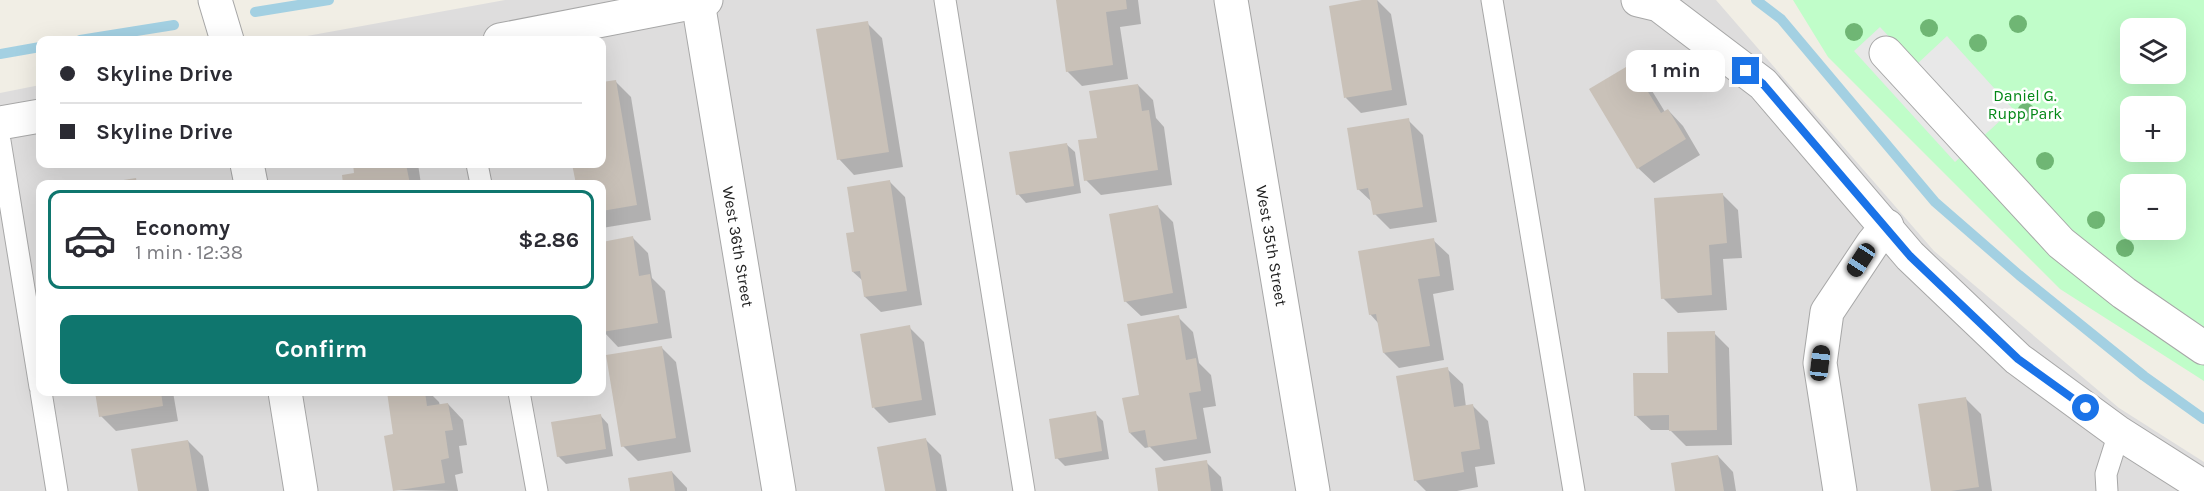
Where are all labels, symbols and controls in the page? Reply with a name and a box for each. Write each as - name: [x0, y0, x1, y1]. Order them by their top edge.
- map controls: [2120, 18, 2186, 240]
- button: layers: [2120, 18, 2186, 84]
- callout: 1 min: [1626, 50, 1725, 92]
- route end: [1732, 57, 1759, 84]
- text: 1 min: [1650, 59, 1701, 82]
- text: Skyline Drive: [96, 61, 233, 87]
- park label: Daniel G. Rupp Park: [1988, 86, 2062, 123]
- button: +: [2120, 96, 2186, 162]
- text: Skyline Drive: [96, 119, 233, 145]
- button: −: [2120, 174, 2186, 240]
- street label: West 35th Street: [1252, 184, 1291, 308]
- street label: West 36th Street: [719, 185, 757, 309]
- icon: car: [63, 213, 117, 267]
- text: Economy: [135, 215, 230, 241]
- text: $2.86: [518, 227, 579, 253]
- car: [1844, 240, 1878, 280]
- text: 1 min · 12:38: [135, 241, 243, 264]
- button: Confirm: [60, 315, 582, 384]
- car: [1809, 344, 1831, 382]
- route start: [2072, 394, 2099, 421]

